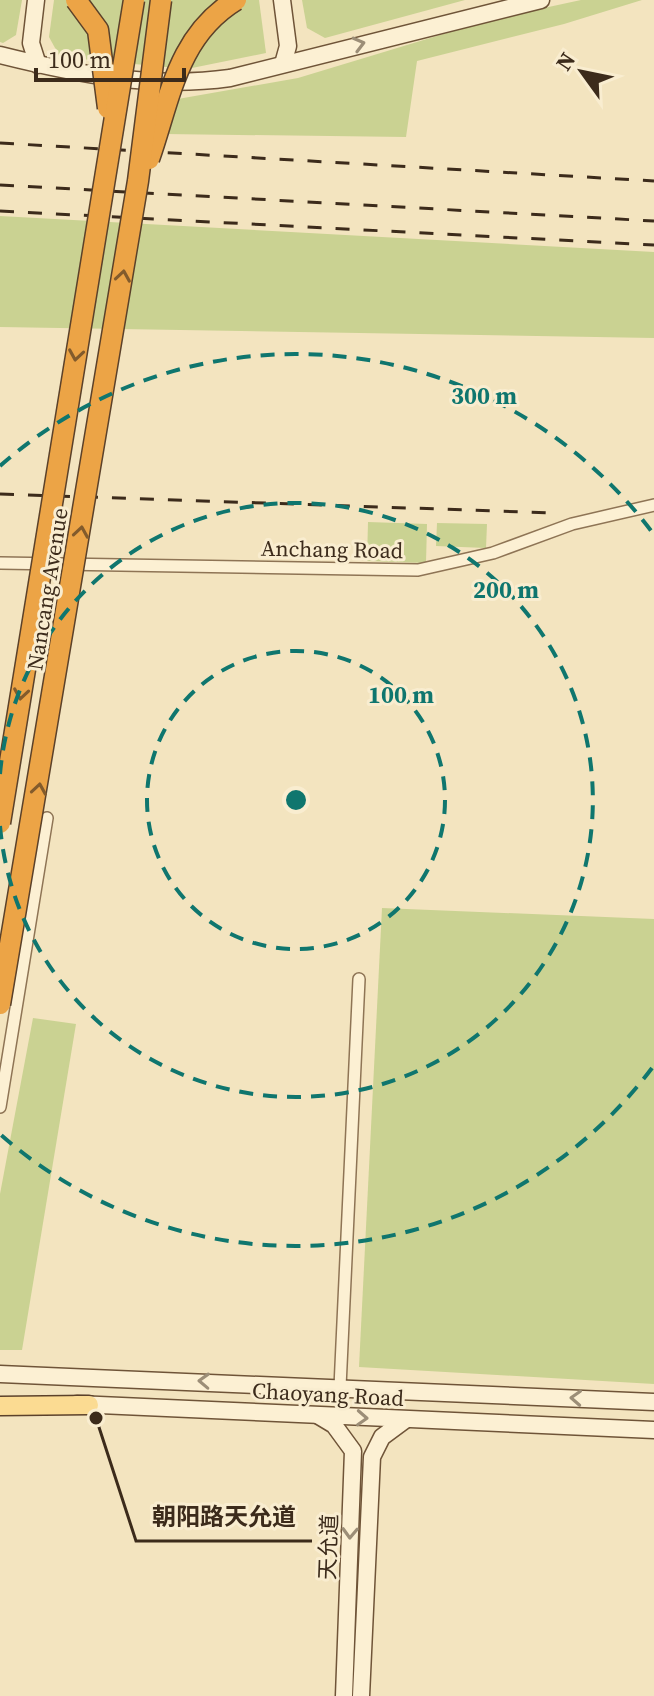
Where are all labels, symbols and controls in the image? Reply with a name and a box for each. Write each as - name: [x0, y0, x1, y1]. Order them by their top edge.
- scale bar: [36, 32, 184, 82]
- north arrow: [542, 32, 622, 112]
- one-way arrow: [351, 37, 365, 53]
- text: 100 m: [48, 43, 111, 76]
- text: N: [548, 46, 582, 76]
- one-way arrow: [113, 269, 130, 283]
- one-way arrow: [68, 348, 85, 362]
- text: 300 m: [451, 379, 517, 412]
- street label: Nancang Avenue: [19, 506, 75, 672]
- one-way arrow: [71, 526, 88, 539]
- street label: Anchang Road: [261, 533, 404, 565]
- text: 200 m: [473, 573, 539, 606]
- text: 100 m: [368, 678, 434, 711]
- one-way arrow: [13, 688, 30, 701]
- one-way arrow: [29, 782, 46, 796]
- centre of rings: [282, 786, 310, 814]
- one-way arrow: [197, 1373, 210, 1390]
- street label: Chaoyang Road: [251, 1375, 405, 1413]
- one-way arrow: [569, 1390, 582, 1407]
- one-way arrow: [356, 1409, 369, 1426]
- callout: 朝阳路天允道: [136, 1493, 312, 1541]
- text: 朝阳路天允道: [152, 1500, 296, 1533]
- street label: 天允道: [312, 1513, 344, 1581]
- one-way arrow: [342, 1527, 359, 1540]

